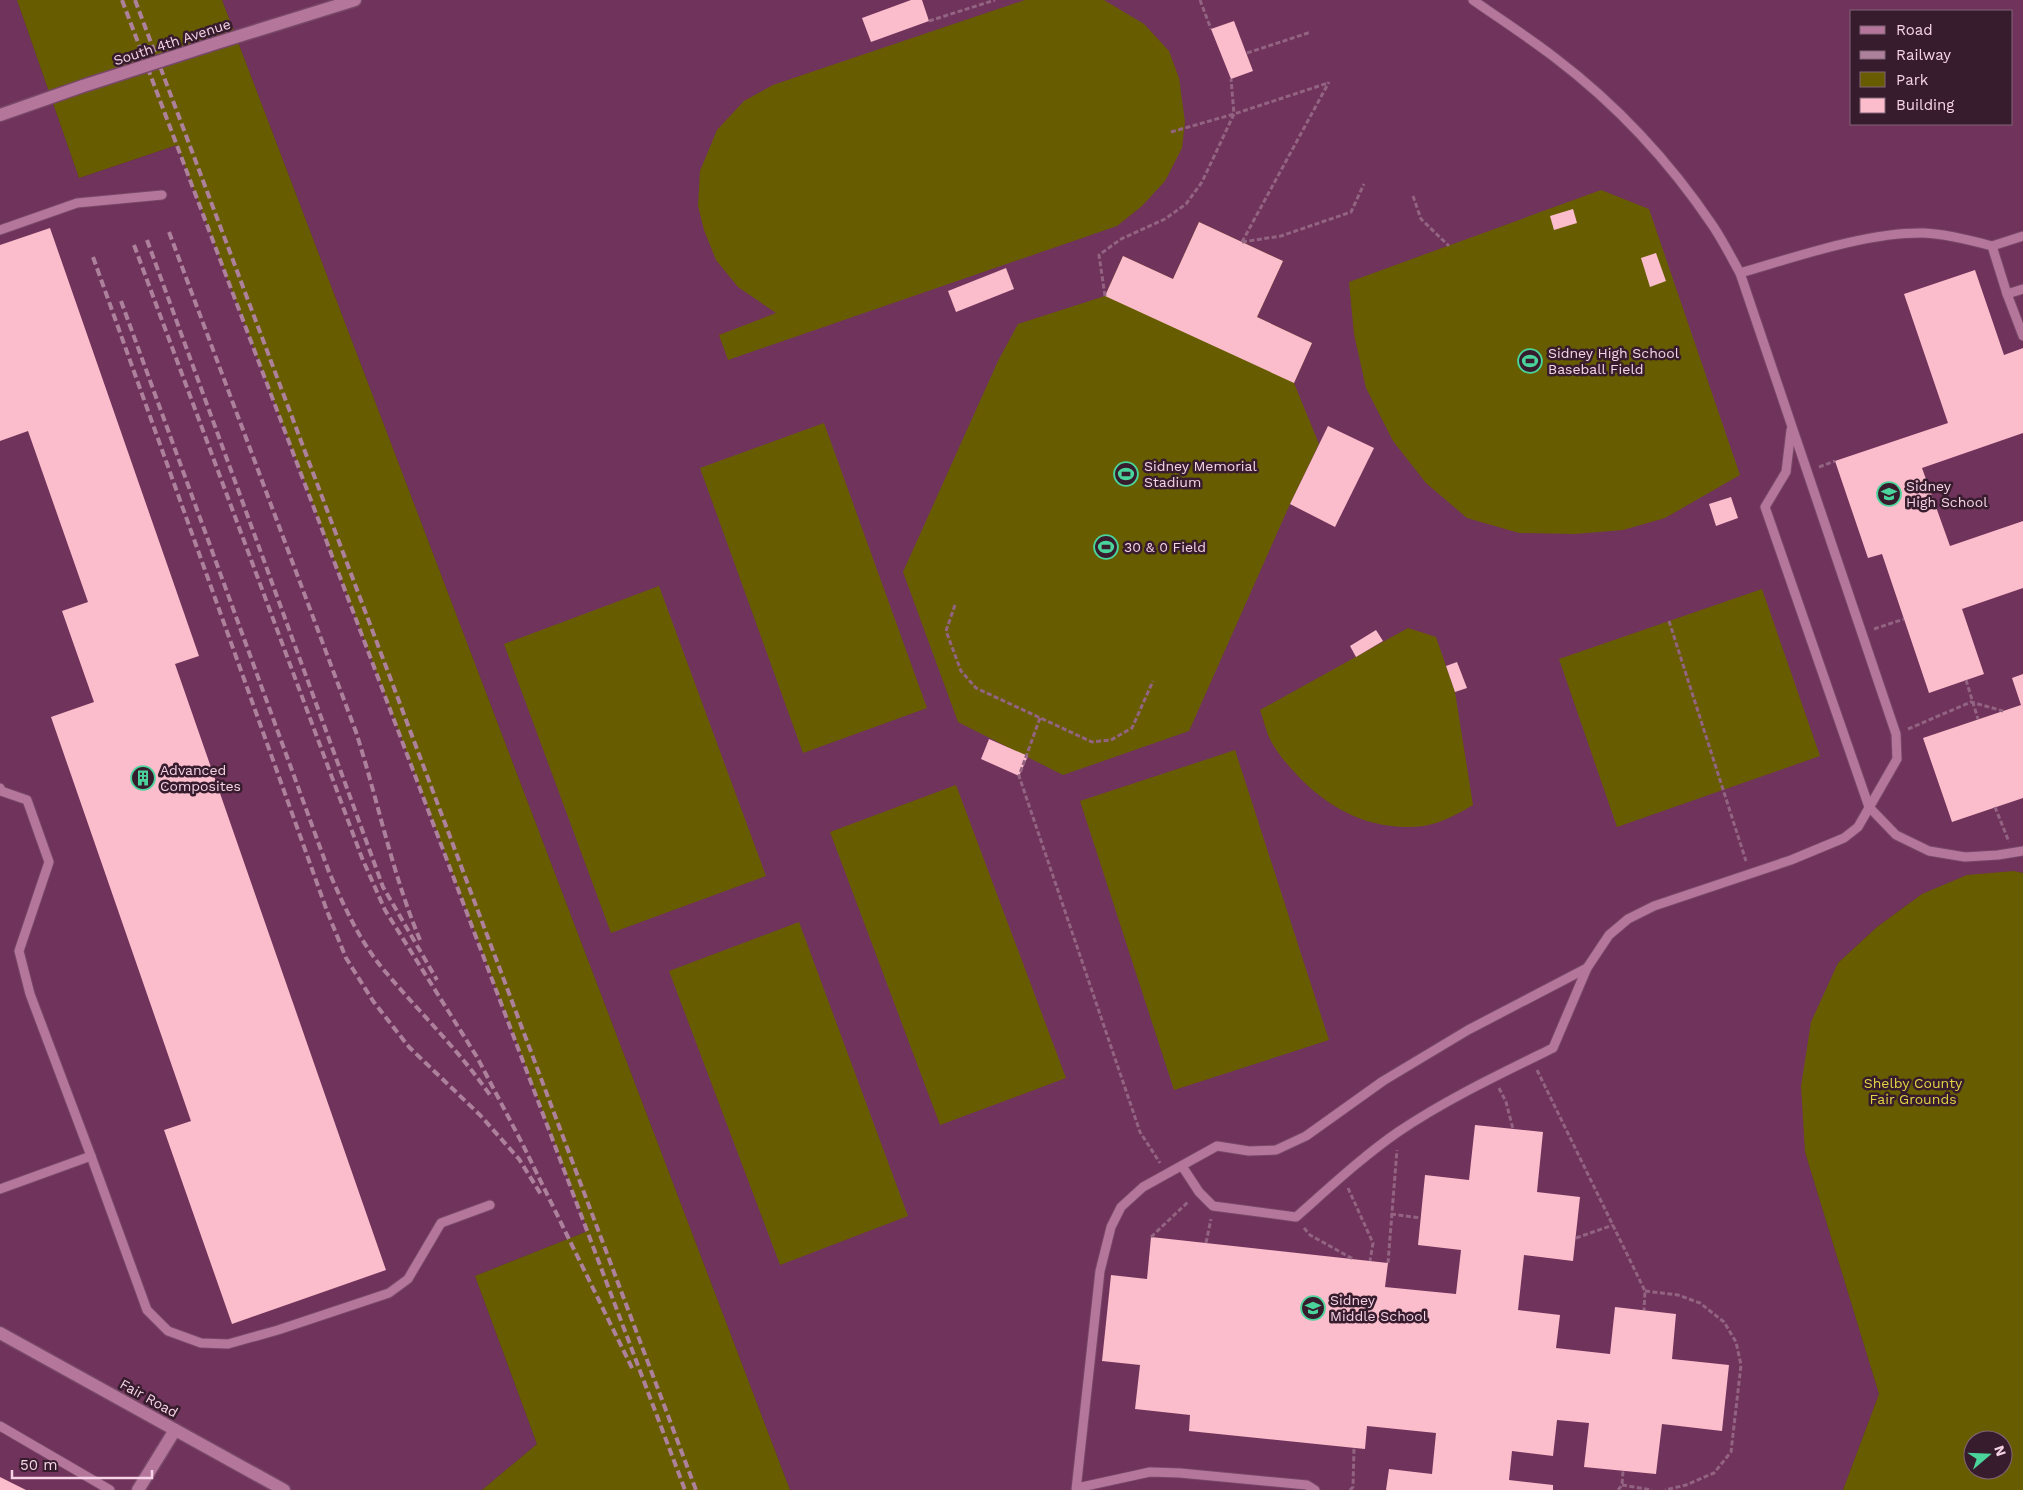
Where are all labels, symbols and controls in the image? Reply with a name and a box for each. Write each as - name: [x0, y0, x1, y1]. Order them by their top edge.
- legend: [1850, 10, 2013, 125]
- street label: South 4th Avenue: [111, 16, 233, 68]
- text: Road: [1896, 21, 1933, 39]
- text: Railway: [1896, 46, 1951, 64]
- text: Park: [1896, 71, 1929, 89]
- text: Building: [1896, 96, 1954, 114]
- place label: Sidney High School Baseball Field: [1548, 345, 1680, 377]
- sports icon: Sidney High School Baseball Field: [1517, 348, 1543, 374]
- place label: Sidney Memorial Stadium: [1144, 458, 1257, 490]
- sports icon: Sidney Memorial Stadium: [1113, 461, 1139, 487]
- place label: Sidney High School: [1906, 478, 1988, 510]
- school or university icon: Sidney High School: [1876, 481, 1902, 507]
- sports icon: 30 & 0 Field: [1093, 534, 1119, 560]
- place label: 30 & 0 Field: [1124, 539, 1206, 555]
- place label: Advanced Composites: [160, 762, 241, 794]
- building icon: Advanced Composites: [130, 765, 156, 791]
- park label: Shelby County Fair Grounds: [1864, 1075, 1963, 1107]
- place label: Sidney Middle School: [1330, 1292, 1428, 1324]
- school or university icon: Sidney Middle School: [1300, 1295, 1326, 1321]
- street label: Fair Road: [117, 1376, 181, 1420]
- north arrow: [1963, 1430, 2013, 1480]
- text: N: [1991, 1443, 2010, 1458]
- scale bar: [12, 1448, 152, 1480]
- text: 50 m: [20, 1456, 57, 1474]

